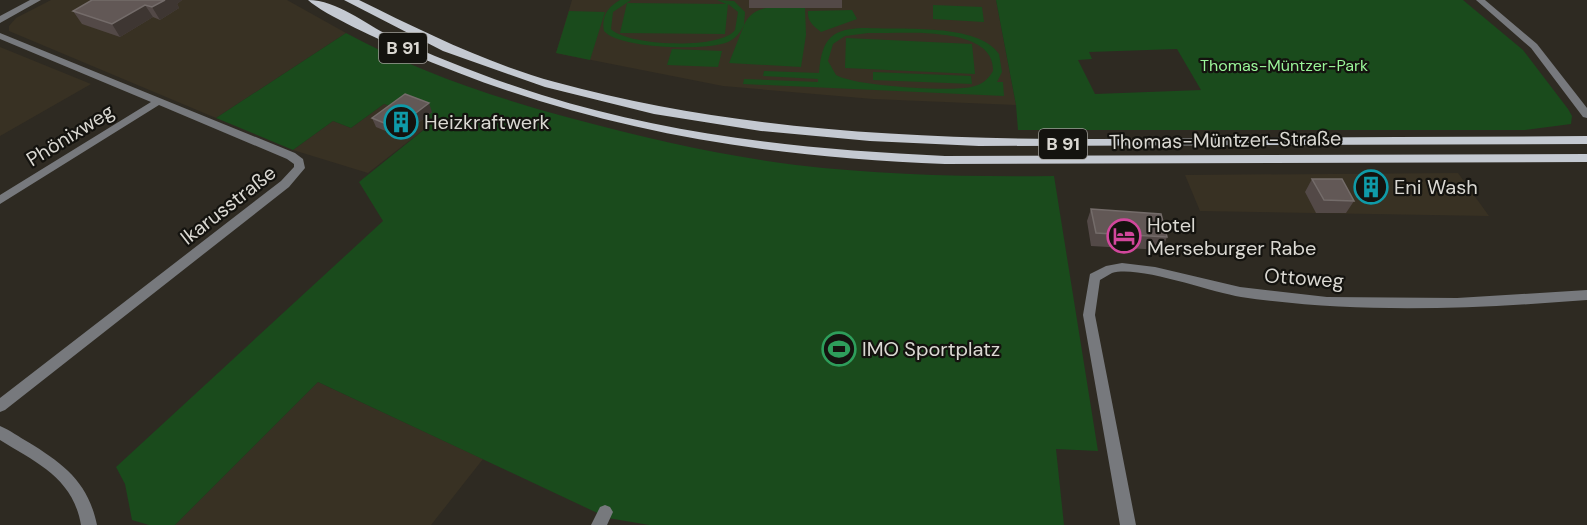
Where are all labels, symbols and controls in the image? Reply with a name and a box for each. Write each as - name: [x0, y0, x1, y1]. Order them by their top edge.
- road number: B 91: [379, 33, 427, 63]
- park label: Thomas-Müntzer-Park: [1200, 55, 1368, 76]
- street label: Phönixweg: [21, 98, 119, 172]
- building icon: Heizkraftwerk: [383, 104, 419, 140]
- place label: Heizkraftwerk: [424, 109, 550, 135]
- street label: Thomas-Müntzer-Straße: [1109, 125, 1341, 155]
- road number: B 91: [1039, 129, 1087, 159]
- street label: Ikarusstraße: [175, 160, 281, 250]
- building icon: Eni Wash: [1353, 169, 1389, 205]
- place label: Eni Wash: [1394, 174, 1478, 200]
- place label: Hotel Merseburger Rabe: [1147, 212, 1316, 261]
- hotel icon: Hotel Merseburger Rabe: [1106, 218, 1142, 254]
- street label: Ottoweg: [1263, 262, 1345, 294]
- sports icon: IMO Sportplatz: [821, 331, 857, 367]
- place label: IMO Sportplatz: [862, 336, 1000, 362]

